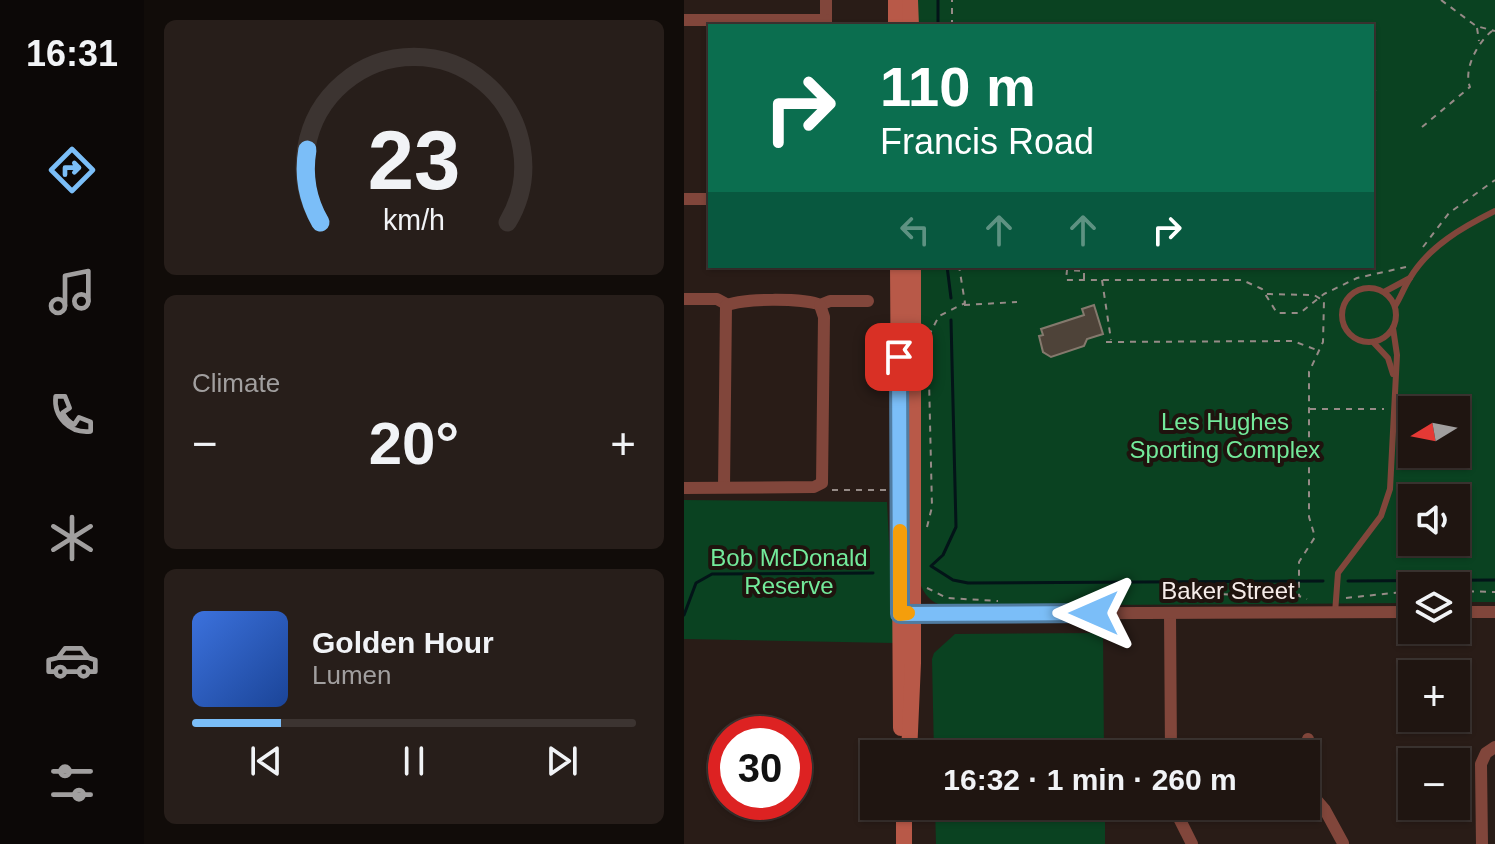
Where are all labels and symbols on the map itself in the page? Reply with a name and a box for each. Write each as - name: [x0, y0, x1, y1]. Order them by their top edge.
- pin: [865, 323, 933, 391]
- north arrow: [1398, 396, 1470, 468]
- park label: Les Hughes Sporting Complex: [1130, 408, 1320, 463]
- park label: Bob McDonald Reserve: [710, 544, 868, 599]
- position arrow: [1052, 571, 1136, 655]
- street label: Baker Street: [1161, 577, 1295, 604]
- speed limit sign: 30: [708, 716, 812, 820]

